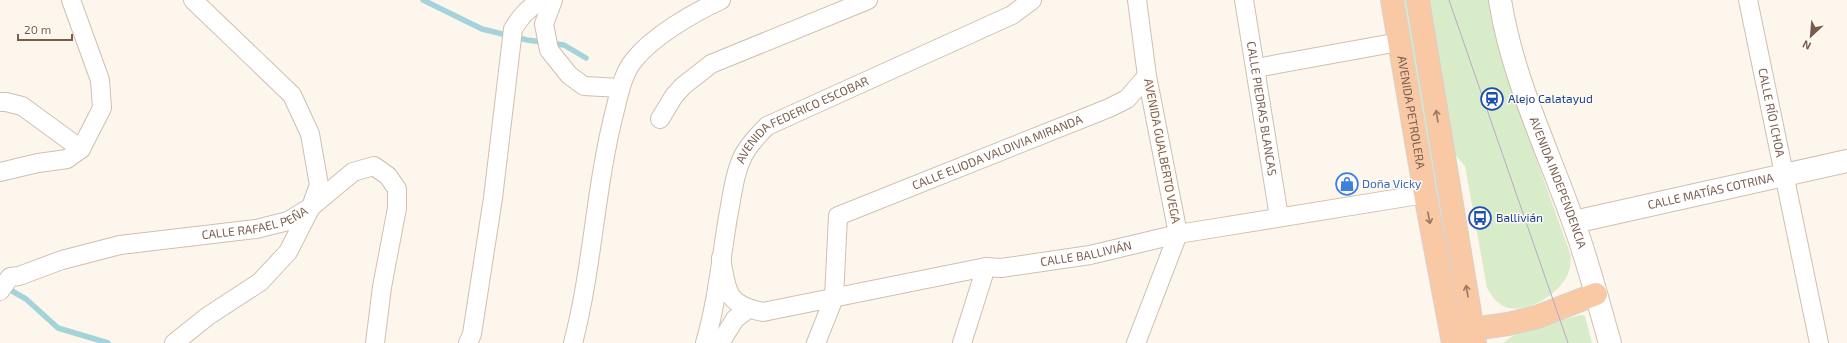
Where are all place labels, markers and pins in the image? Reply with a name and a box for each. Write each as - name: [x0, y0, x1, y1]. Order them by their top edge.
- station icon: Alejo Calatayud: [1479, 86, 1505, 112]
- place label: Alejo Calatayud: [1508, 91, 1593, 106]
- shop icon: Doña Vicky: [1334, 171, 1360, 197]
- place label: Doña Vicky: [1362, 176, 1422, 190]
- bus stop icon: Ballivián: [1467, 205, 1493, 231]
- place label: Ballivián: [1496, 210, 1543, 224]

